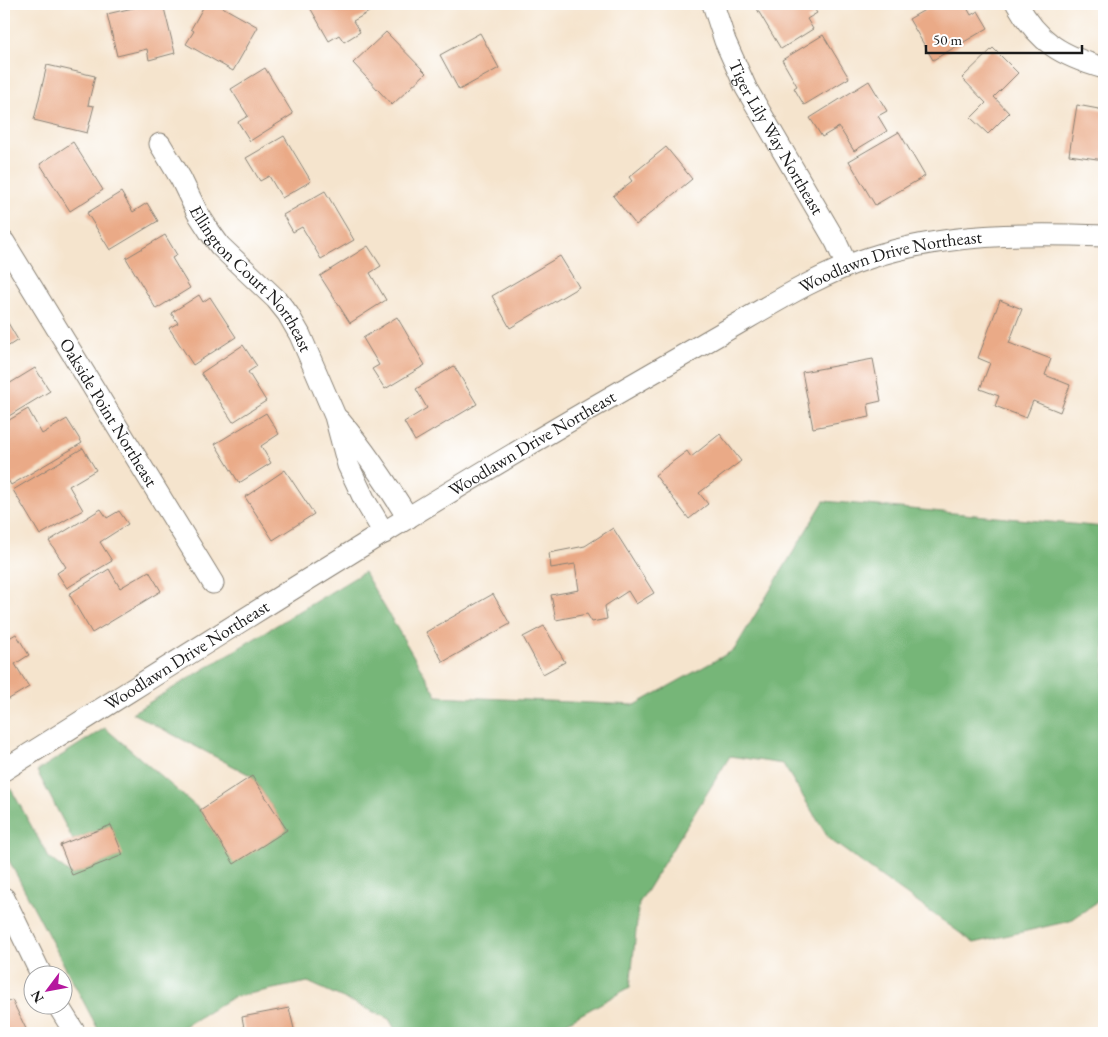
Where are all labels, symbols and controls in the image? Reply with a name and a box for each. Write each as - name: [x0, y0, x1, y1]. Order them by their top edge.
- scale bar: [926, 22, 1082, 54]
- text: 50 m: [933, 30, 962, 49]
- street label: Tiger Lily Way Northeast: [724, 56, 830, 219]
- street label: Ellington Court Northeast: [185, 202, 318, 356]
- street label: Woodlawn Drive Northeast: [795, 225, 983, 298]
- street label: Oakside Point Northeast: [55, 334, 163, 491]
- street label: Woodlawn Drive Northeast: [444, 385, 620, 501]
- street label: Woodlawn Drive Northeast: [100, 594, 274, 715]
- north arrow: [22, 964, 72, 1014]
- text: N: [26, 987, 48, 1006]

